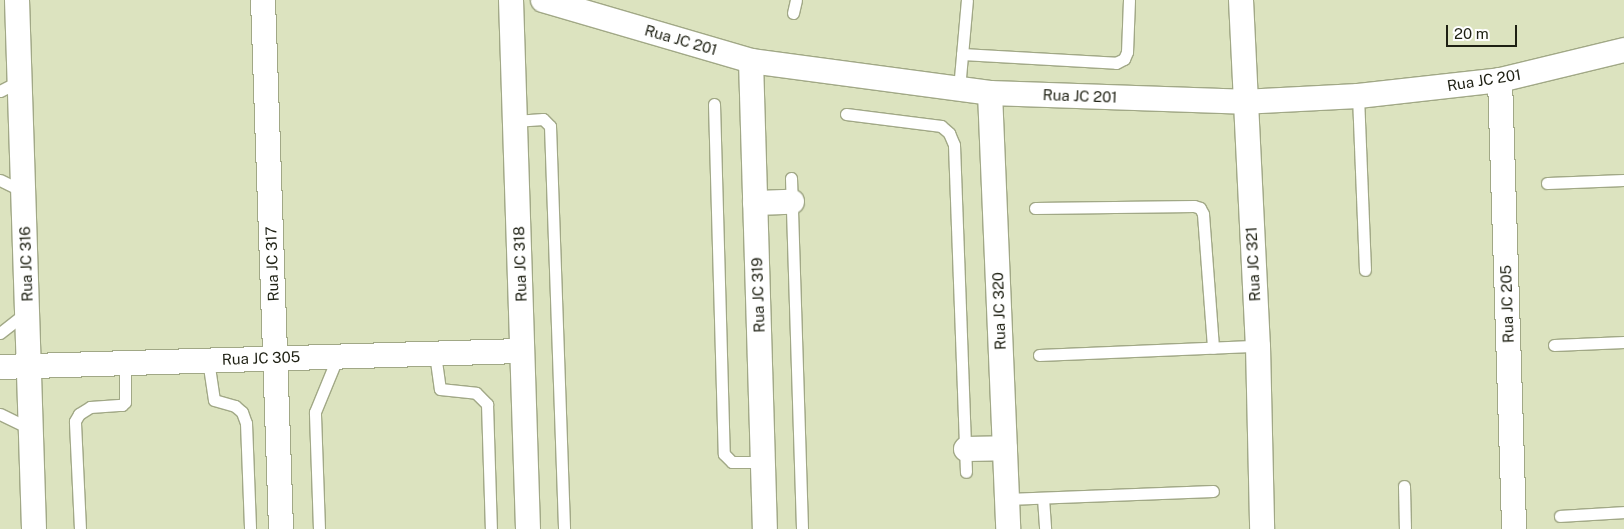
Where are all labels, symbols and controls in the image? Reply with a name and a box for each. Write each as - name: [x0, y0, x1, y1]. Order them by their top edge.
- scale bar: [1449, 15, 1520, 47]
- street label: Rua JC 201: [643, 21, 719, 59]
- text: 20 m: [1454, 25, 1489, 42]
- street label: Rua JC 201: [1446, 65, 1522, 95]
- street label: Rua JC 201: [1042, 86, 1118, 106]
- street label: Rua JC 316: [16, 226, 36, 302]
- street label: Rua JC 317: [262, 226, 282, 302]
- street label: Rua JC 318: [510, 226, 530, 302]
- street label: Rua JC 321: [1242, 226, 1264, 302]
- street label: Rua JC 319: [748, 257, 768, 333]
- street label: Rua JC 205: [1497, 265, 1517, 343]
- street label: Rua JC 320: [989, 272, 1009, 350]
- street label: Rua JC 305: [221, 348, 301, 368]

